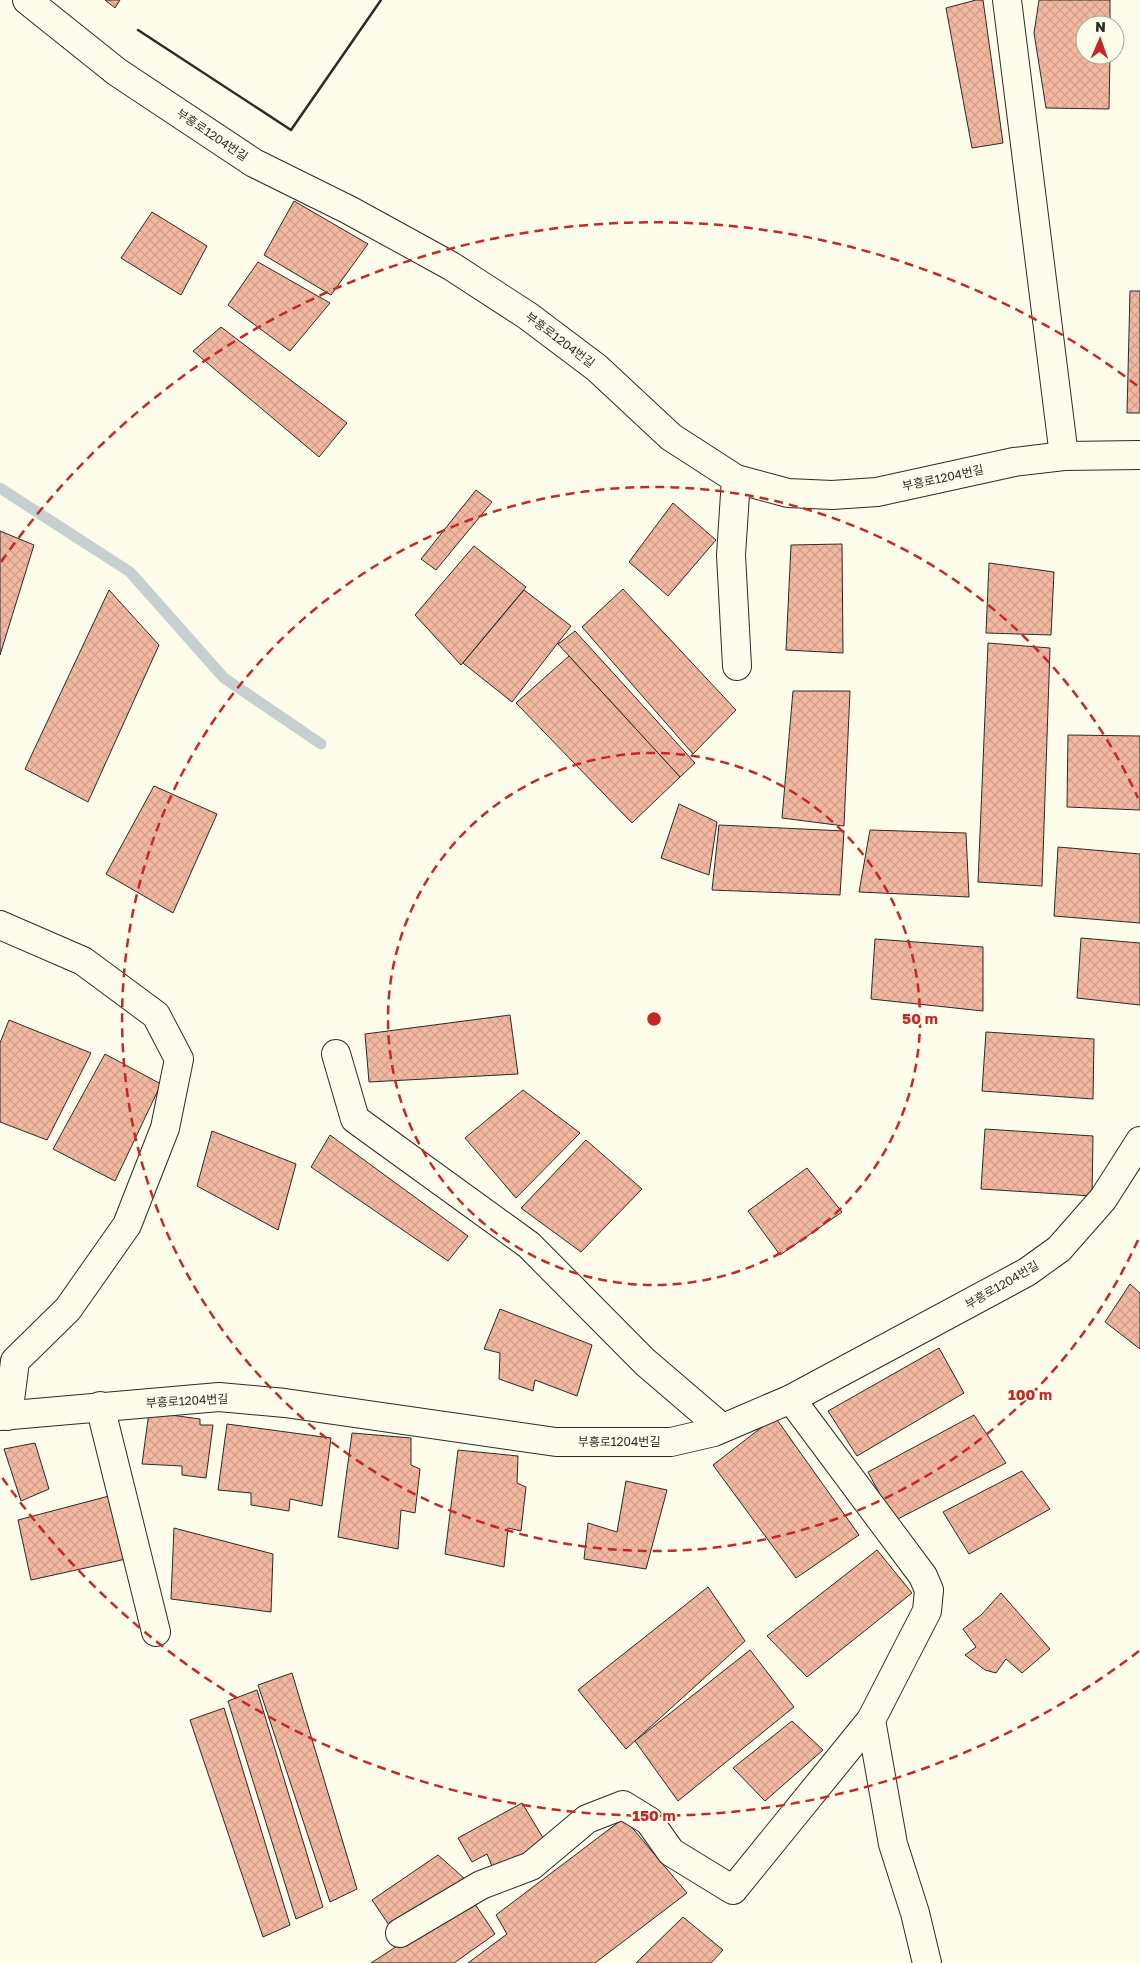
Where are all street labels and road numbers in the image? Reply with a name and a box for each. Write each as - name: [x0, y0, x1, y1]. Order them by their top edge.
- street label: 부흥로1204번길: [174, 105, 251, 164]
- street label: 부흥로1204번길: [523, 309, 598, 370]
- street label: 부흥로1204번길: [901, 462, 985, 493]
- street label: 부흥로1204번길: [962, 1257, 1041, 1312]
- street label: 부흥로1204번길: [145, 1391, 229, 1410]
- street label: 부흥로1204번길: [578, 1434, 660, 1449]

